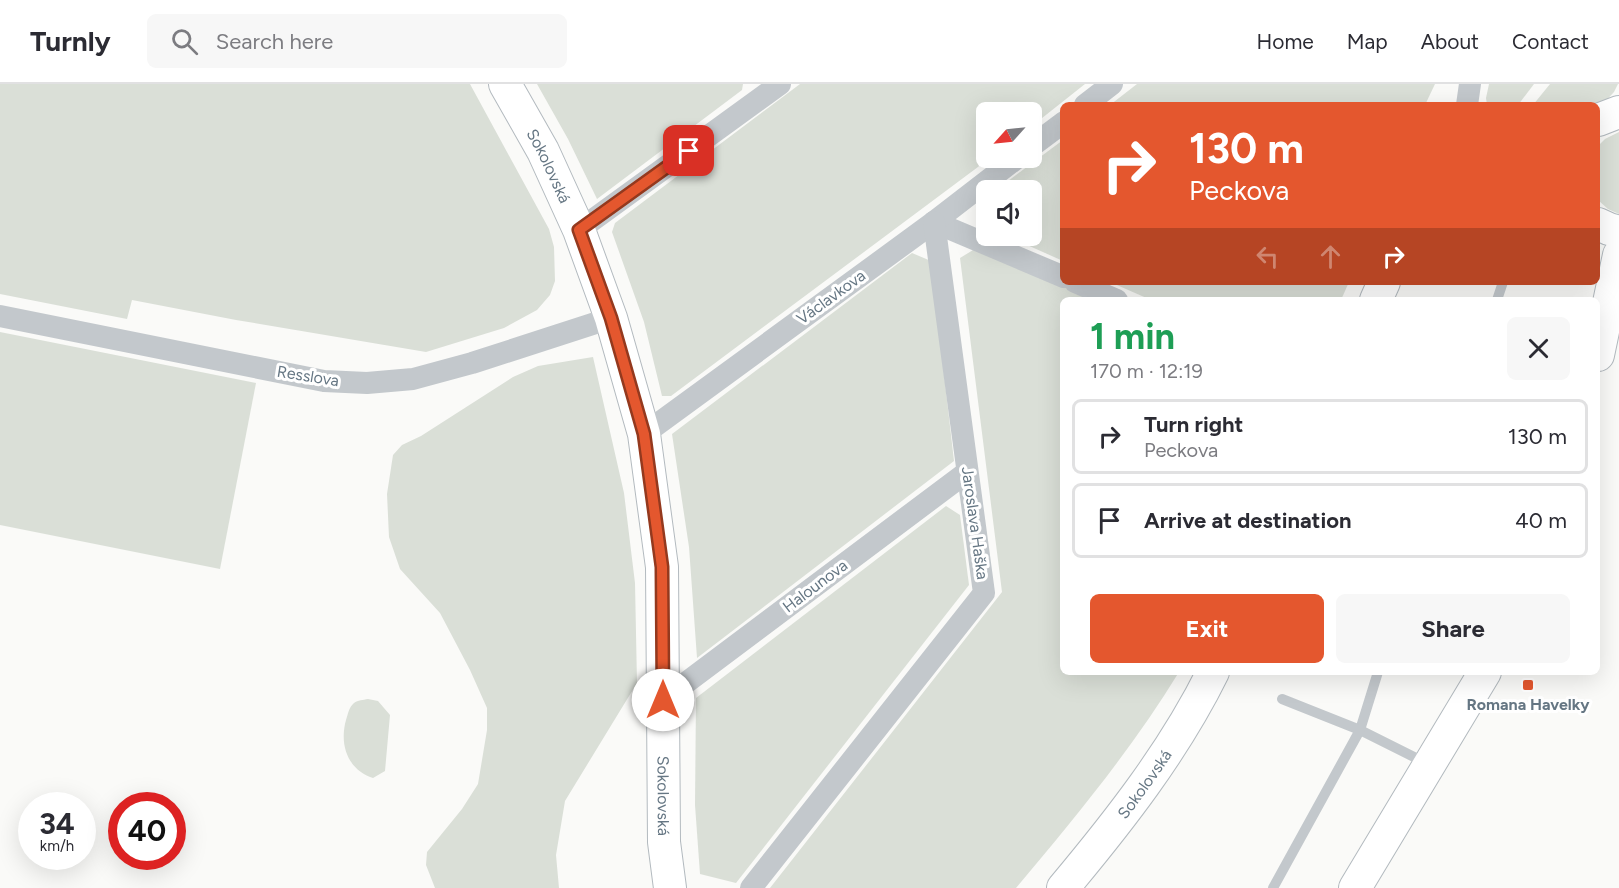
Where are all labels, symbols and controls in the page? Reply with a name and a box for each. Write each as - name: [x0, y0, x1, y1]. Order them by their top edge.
- search box: [147, 14, 567, 68]
- text: Turnly: [30, 24, 111, 58]
- icon: search: [168, 25, 201, 58]
- text: Search here: [216, 28, 333, 55]
- text: Home: [1257, 29, 1314, 54]
- text: Map: [1347, 29, 1388, 54]
- text: About: [1421, 29, 1479, 54]
- text: Contact: [1512, 29, 1589, 54]
- north arrow: [976, 102, 1042, 168]
- map controls: [976, 102, 1042, 246]
- text: 130 m: [1189, 123, 1304, 174]
- street label: Sokolovská: [523, 125, 575, 206]
- pin: [663, 125, 714, 176]
- icon: right: [1090, 126, 1168, 204]
- icon: arrive: [672, 134, 705, 167]
- text: Peckova: [1189, 174, 1289, 207]
- button: sound: [976, 180, 1042, 246]
- icon: left: [1251, 240, 1284, 273]
- icon: ahead: [1314, 240, 1347, 273]
- icon: right: [1377, 240, 1410, 273]
- street label: Václavkova: [793, 266, 869, 328]
- text: 1 min: [1090, 315, 1175, 358]
- button: close: [1507, 317, 1570, 380]
- text: 170 m · 12:19: [1090, 359, 1203, 383]
- street label: Resslova: [276, 362, 340, 390]
- text: Turn right: [1144, 411, 1243, 438]
- icon: right: [1093, 420, 1126, 453]
- text: 130 m: [1508, 423, 1567, 450]
- text: Peckova: [1144, 438, 1218, 462]
- street label: Jaroslava Haška: [958, 465, 992, 581]
- icon: arrive: [1093, 504, 1126, 537]
- text: Arrive at destination: [1144, 507, 1352, 534]
- text: 40 m: [1515, 507, 1567, 534]
- street label: Halounova: [779, 555, 851, 617]
- button: Exit: [1090, 594, 1324, 663]
- button: Share: [1336, 594, 1570, 663]
- position arrow: [631, 668, 695, 732]
- marker: Romana Havelky: [1521, 678, 1535, 692]
- place label: Romana Havelky: [1466, 695, 1590, 714]
- street label: Sokolovská: [1113, 746, 1175, 822]
- street label: Sokolovská: [654, 756, 673, 836]
- speed limit sign: 40: [108, 792, 186, 870]
- text: 34: [39, 805, 75, 842]
- text: km/h: [40, 837, 74, 855]

